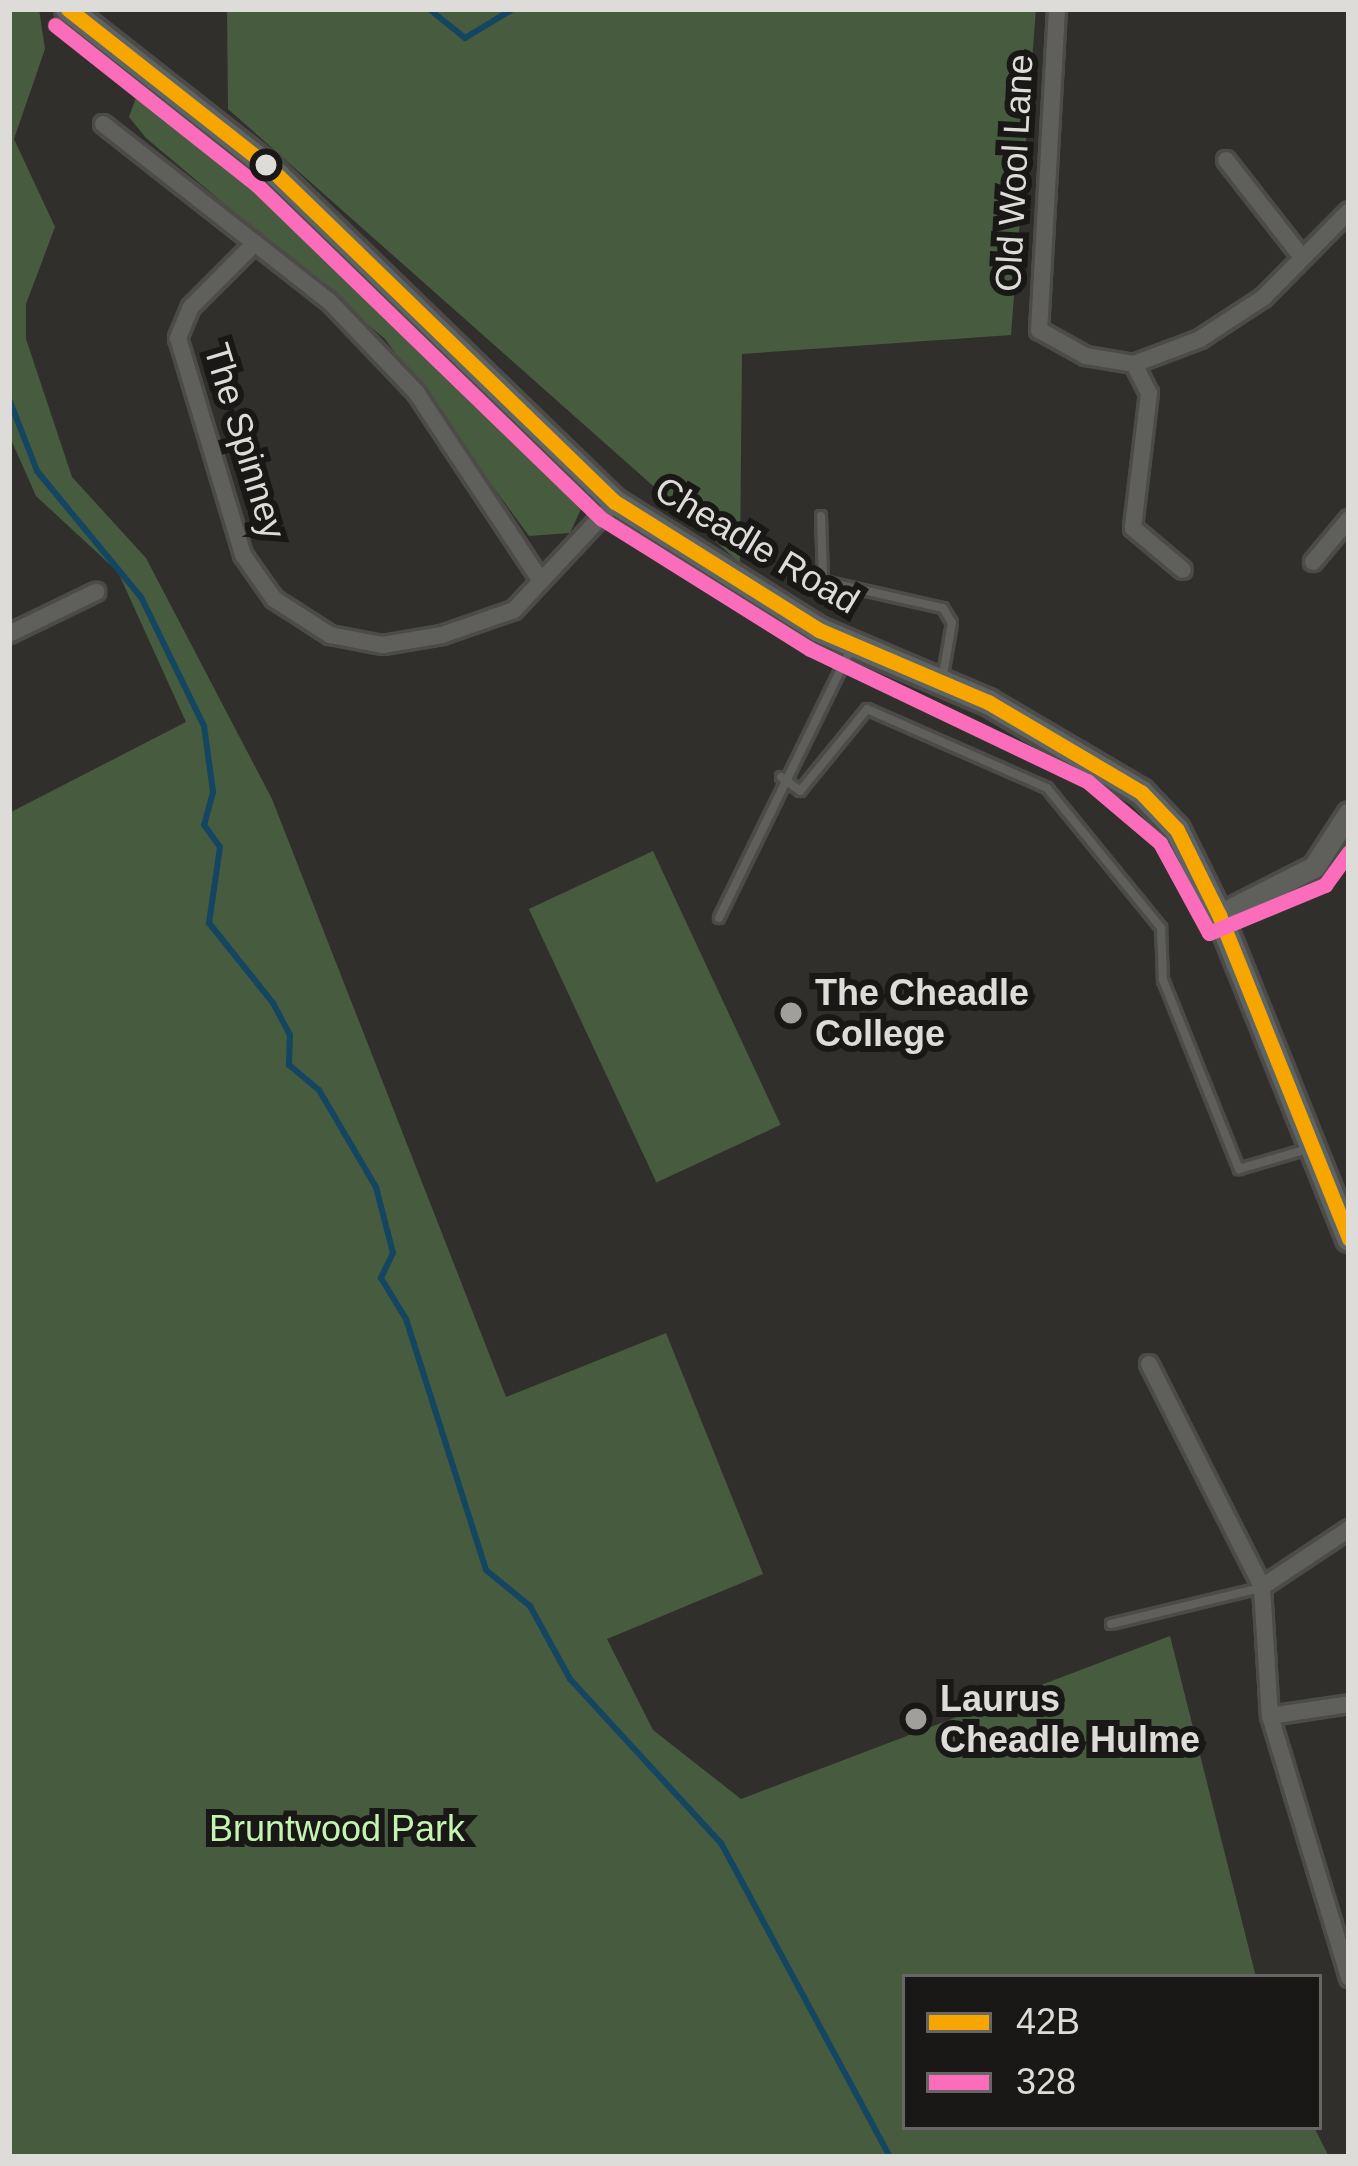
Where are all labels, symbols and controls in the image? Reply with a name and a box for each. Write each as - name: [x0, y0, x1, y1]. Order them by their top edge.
- street label: Old Wool Lane: [986, 53, 1042, 293]
- unlabelled marker: [255, 154, 277, 176]
- street label: The Spinney: [195, 338, 295, 544]
- street label: Cheadle Road: [647, 467, 867, 623]
- place label: The Cheadle College: [815, 970, 1029, 1055]
- marker: The Cheadle College: [778, 1000, 804, 1026]
- place label: Laurus Cheadle Hulme: [940, 1676, 1200, 1761]
- marker: Laurus Cheadle Hulme: [903, 1706, 929, 1732]
- park label: Bruntwood Park: [209, 1807, 465, 1851]
- legend: [902, 1974, 1322, 2130]
- text: 42B: [1016, 2001, 1080, 2042]
- text: 328: [1016, 2061, 1076, 2102]

